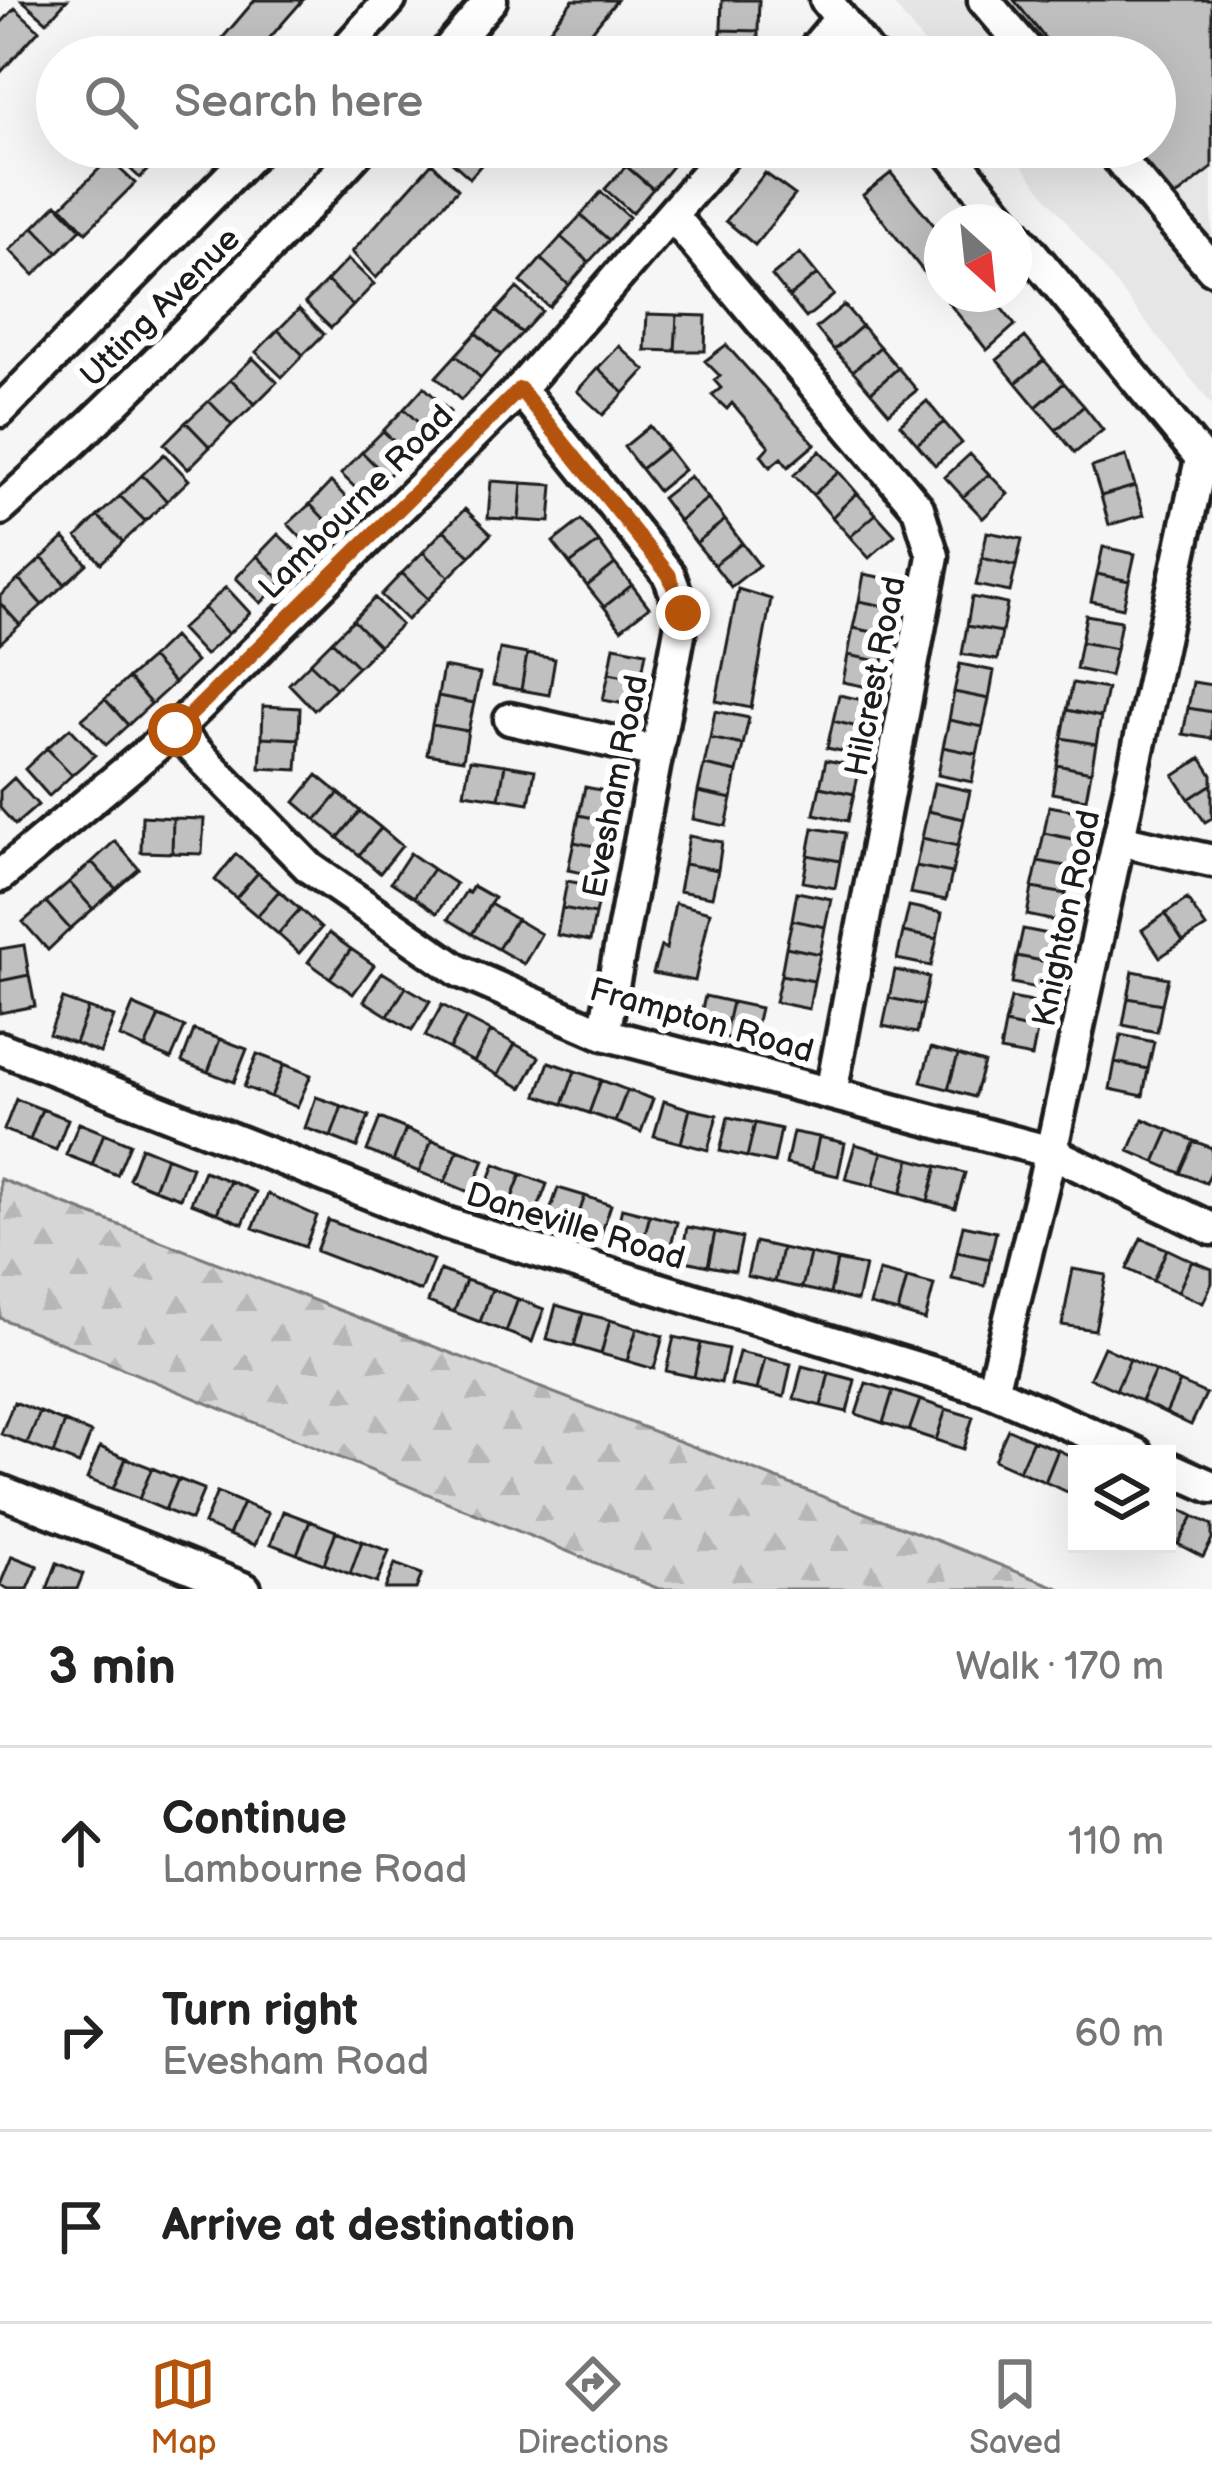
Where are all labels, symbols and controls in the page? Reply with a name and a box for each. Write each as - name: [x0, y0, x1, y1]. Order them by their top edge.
- search box: [36, 36, 1176, 168]
- icon: search: [78, 69, 144, 135]
- text: Search here: [174, 75, 423, 130]
- north arrow: [924, 204, 1032, 312]
- street label: Utting Avenue: [72, 219, 249, 396]
- street label: Lambourne Road: [251, 397, 462, 608]
- street label: Hilcrest Road: [837, 573, 915, 780]
- route end: [656, 586, 710, 640]
- street label: Evesham Road: [575, 672, 657, 901]
- route start: [148, 703, 202, 757]
- street label: Knighton Road: [1025, 807, 1109, 1030]
- street label: Frampton Road: [585, 970, 818, 1072]
- street label: Daneville Road: [461, 1175, 690, 1279]
- map controls: [1068, 1445, 1176, 1553]
- button: layers: [1068, 1445, 1176, 1553]
- text: 3 min: [48, 1637, 176, 1698]
- text: Walk · 170 m: [955, 1644, 1164, 1691]
- text: Continue: [162, 1792, 347, 1847]
- icon: ahead: [48, 1810, 114, 1876]
- text: 110 m: [1068, 1819, 1164, 1866]
- text: Lambourne Road: [162, 1847, 467, 1894]
- text: Turn right: [162, 1984, 358, 2039]
- icon: right: [48, 2002, 114, 2068]
- text: 60 m: [1074, 2011, 1164, 2058]
- text: Evesham Road: [162, 2039, 429, 2086]
- icon: arrive: [48, 2194, 114, 2260]
- text: Arrive at destination: [162, 2199, 575, 2254]
- tab: Map: [150, 2351, 217, 2463]
- tab: Directions: [517, 2351, 669, 2463]
- tab: Saved: [969, 2351, 1062, 2463]

